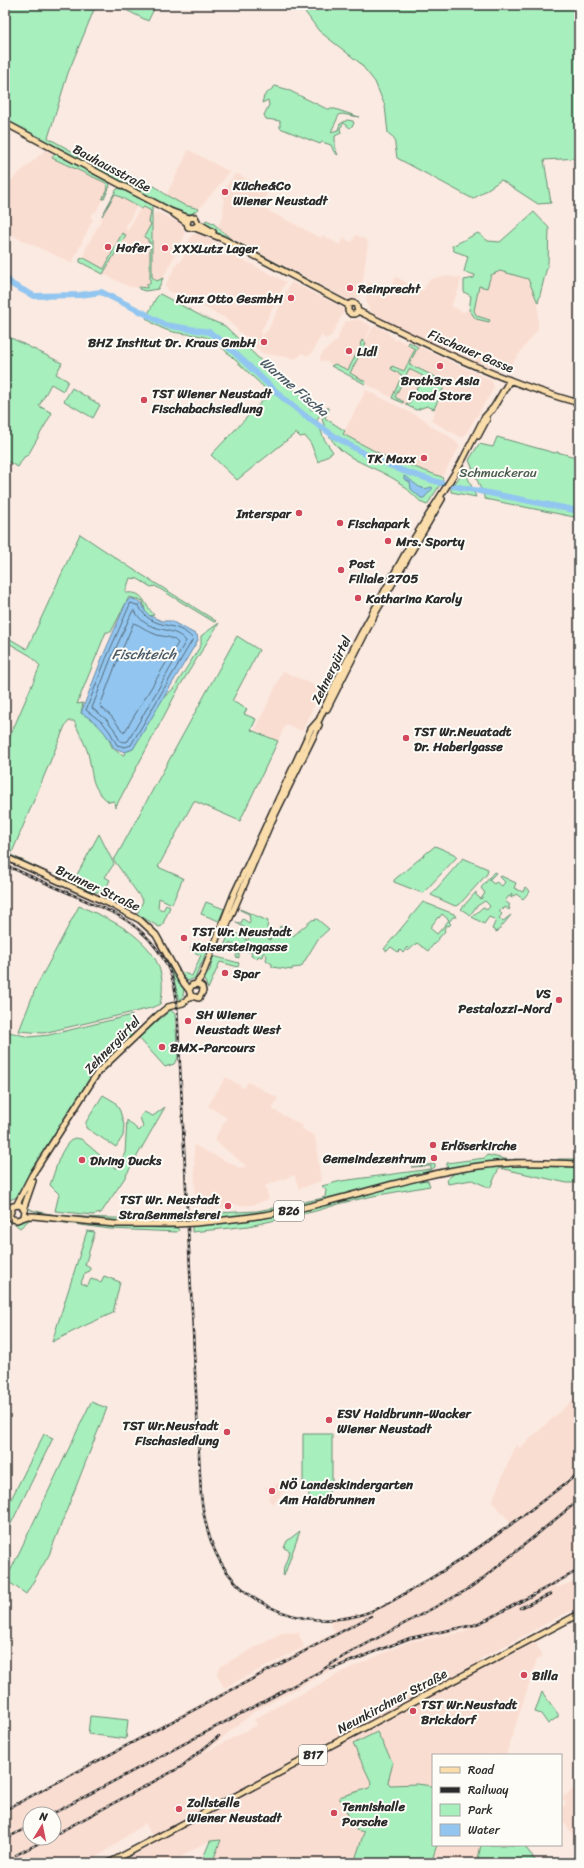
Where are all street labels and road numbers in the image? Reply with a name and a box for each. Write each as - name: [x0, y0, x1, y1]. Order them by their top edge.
- street label: Bauhausstraße: [69, 138, 155, 198]
- street label: Fischauer Gasse: [425, 323, 517, 379]
- street label: Zehnergürtel: [305, 632, 358, 708]
- street label: Brunner Straße: [52, 858, 145, 918]
- street label: Zehnergürtel: [78, 1010, 146, 1079]
- road number: B26: [274, 1201, 304, 1221]
- street label: Neunkirchner Straße: [333, 1662, 451, 1740]
- road number: B17: [299, 1745, 327, 1765]

